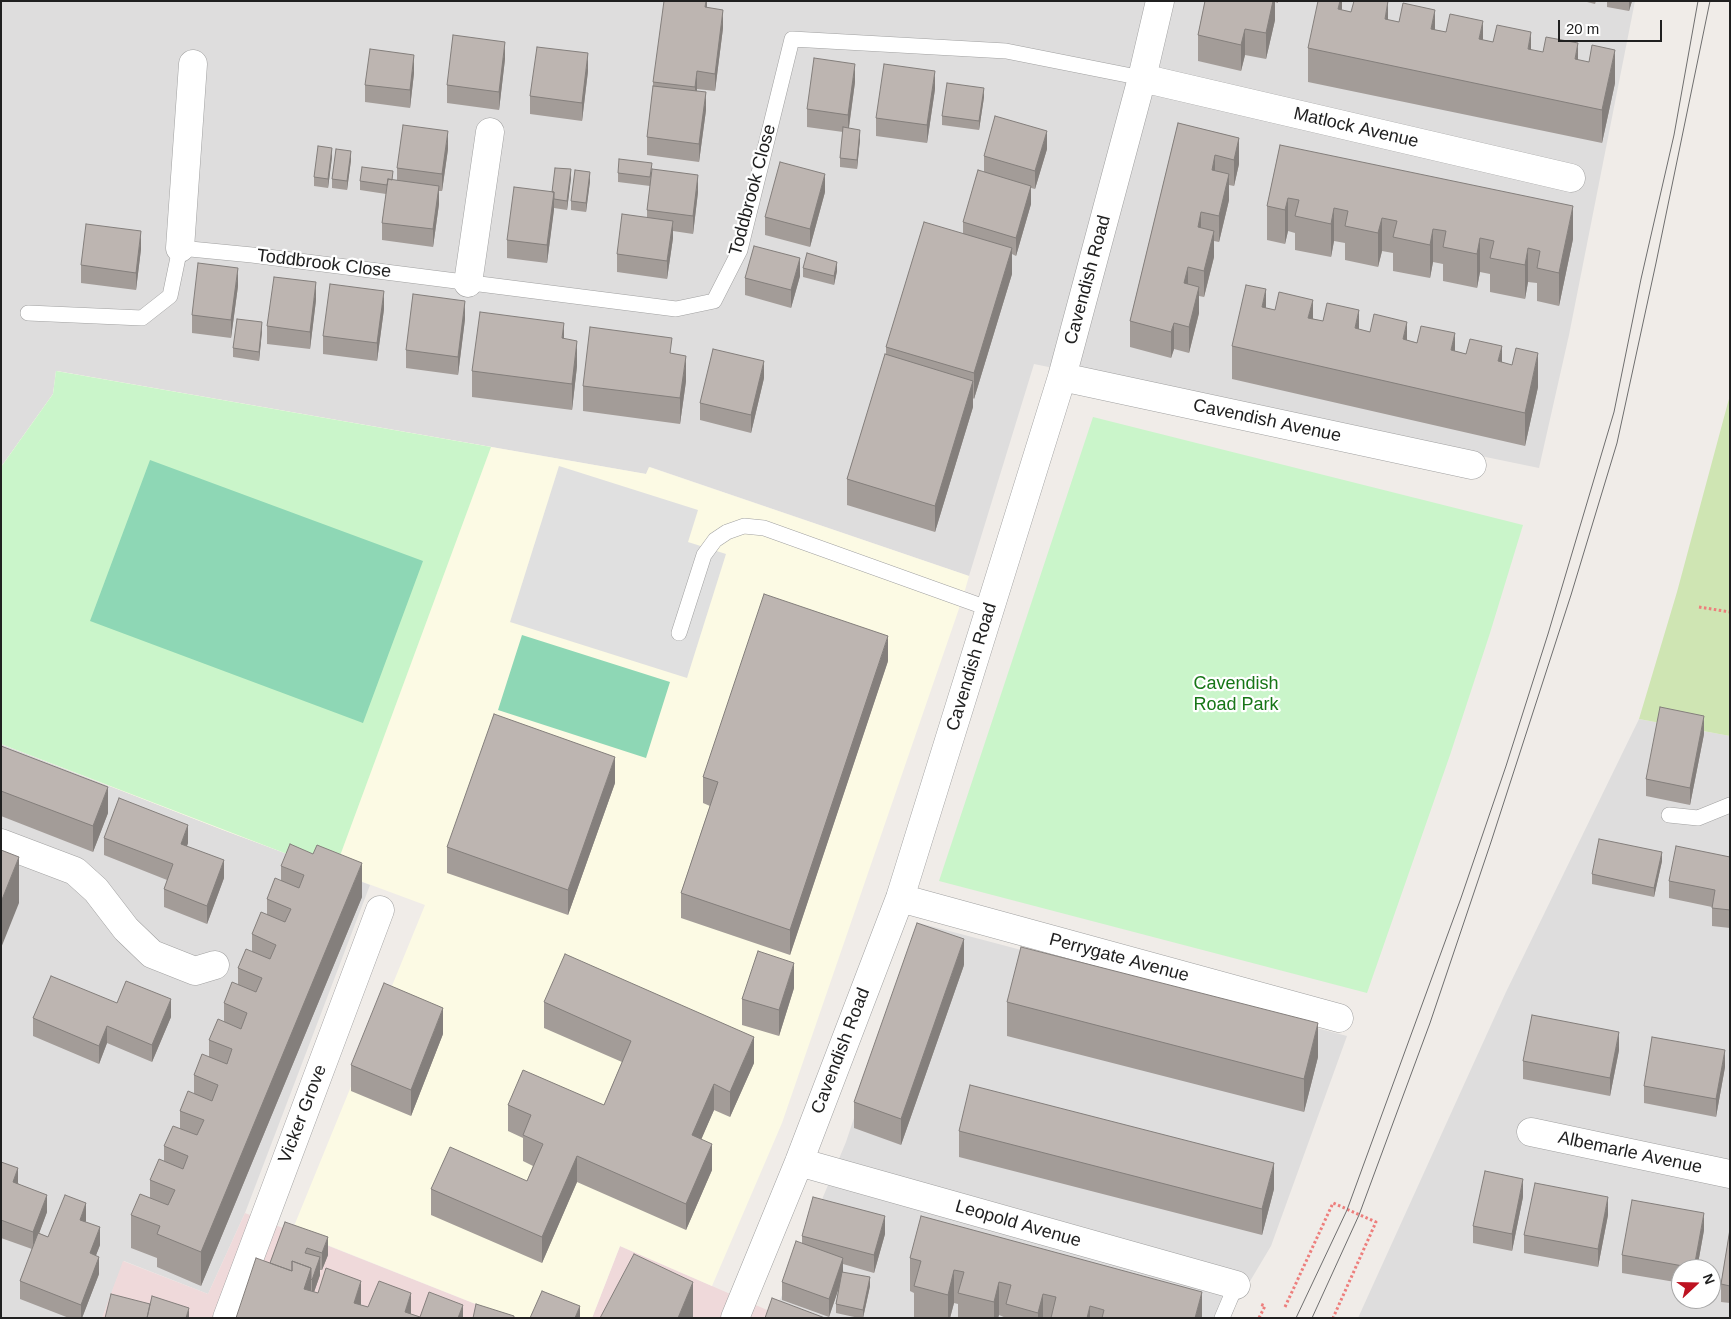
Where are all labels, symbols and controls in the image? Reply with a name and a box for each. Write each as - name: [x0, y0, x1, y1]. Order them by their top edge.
- scale bar: [1561, 10, 1665, 42]
- text: 20 m: [1566, 20, 1599, 37]
- street label: Matlock Avenue: [1291, 103, 1421, 153]
- street label: Toddbrook Close: [725, 122, 781, 258]
- street label: Cavendish Road: [1060, 213, 1116, 347]
- street label: Toddbrook Close: [256, 245, 392, 283]
- street label: Cavendish Avenue: [1191, 395, 1343, 447]
- street label: Cavendish Road: [942, 600, 1002, 734]
- park label: Cavendish Road Park: [1193, 673, 1279, 716]
- street label: Perrygate Avenue: [1047, 929, 1191, 987]
- street label: Cavendish Road: [807, 985, 875, 1117]
- street label: Vicker Grove: [274, 1062, 332, 1166]
- street label: Albemarle Avenue: [1556, 1127, 1704, 1179]
- street label: Leopold Avenue: [953, 1196, 1083, 1252]
- north arrow: [1671, 1259, 1721, 1309]
- text: N: [1700, 1271, 1718, 1287]

